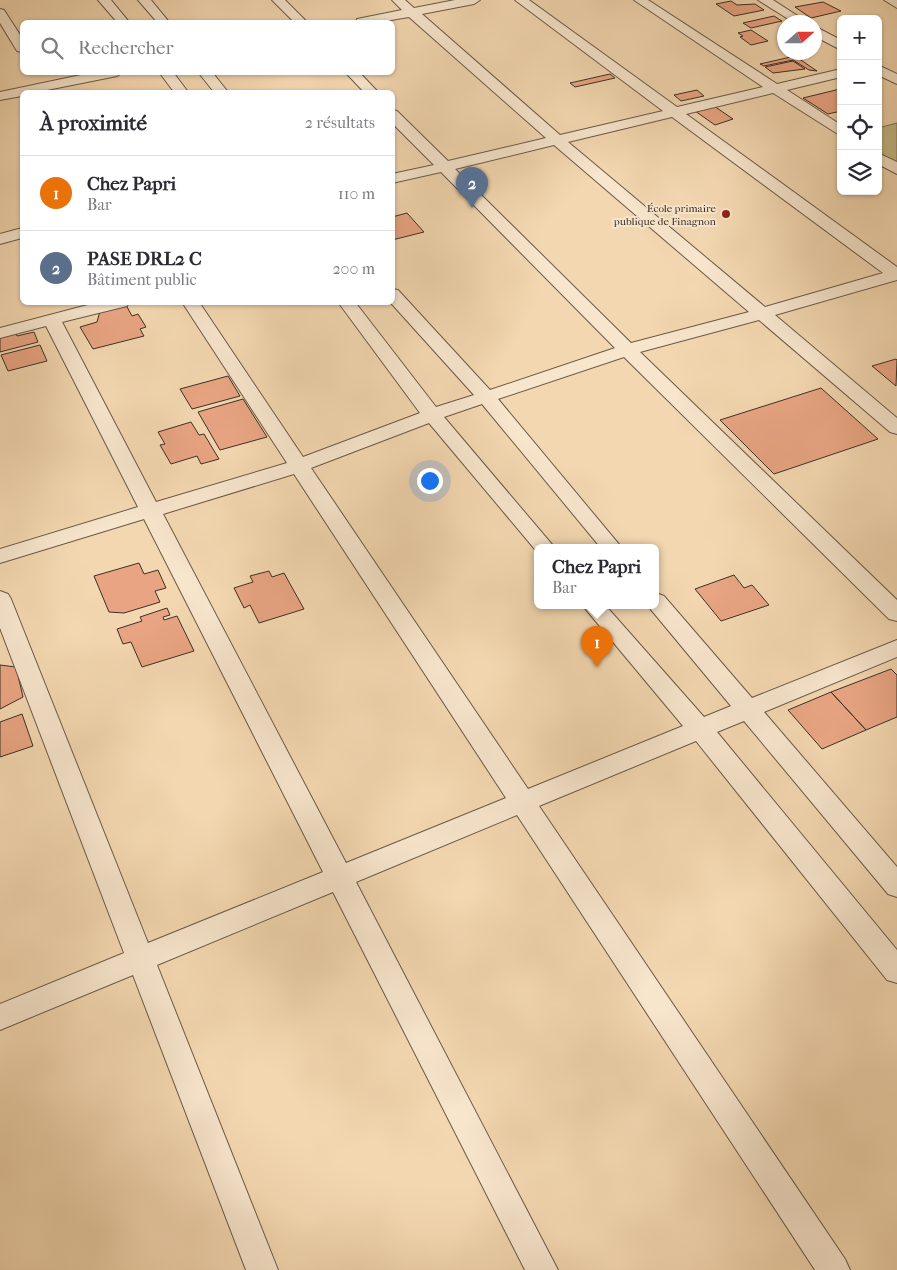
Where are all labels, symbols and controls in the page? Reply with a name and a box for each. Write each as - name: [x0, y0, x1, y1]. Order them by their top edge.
- north arrow: [777, 15, 822, 60]
- map controls: [837, 15, 882, 195]
- button: +: [837, 15, 882, 60]
- search box: [20, 20, 395, 75]
- icon: search: [38, 34, 66, 62]
- text: Rechercher: [78, 37, 174, 59]
- button: −: [837, 60, 882, 105]
- button: locate: [837, 105, 882, 150]
- text: À proximité: [40, 111, 147, 135]
- text: 2 résultats: [305, 113, 375, 132]
- button: layers: [837, 150, 882, 195]
- pin: 2: [456, 167, 488, 208]
- text: Chez Papri: [87, 173, 176, 195]
- text: 1: [53, 184, 59, 203]
- text: 110 m: [338, 184, 375, 203]
- text: Bar: [87, 195, 112, 214]
- place label: École primaire publique de Finagnon: [613, 202, 717, 228]
- marker: École primaire publique de Finagnon: [720, 208, 732, 220]
- text: PASE DRL2 C: [87, 248, 202, 270]
- text: 2: [52, 259, 60, 278]
- text: 200 m: [332, 259, 375, 278]
- text: Bâtiment public: [87, 270, 197, 289]
- your location: [417, 468, 443, 494]
- popup: [534, 544, 659, 609]
- text: Chez Papri: [552, 556, 641, 578]
- text: Bar: [552, 578, 577, 597]
- pin: 1: [581, 626, 613, 667]

